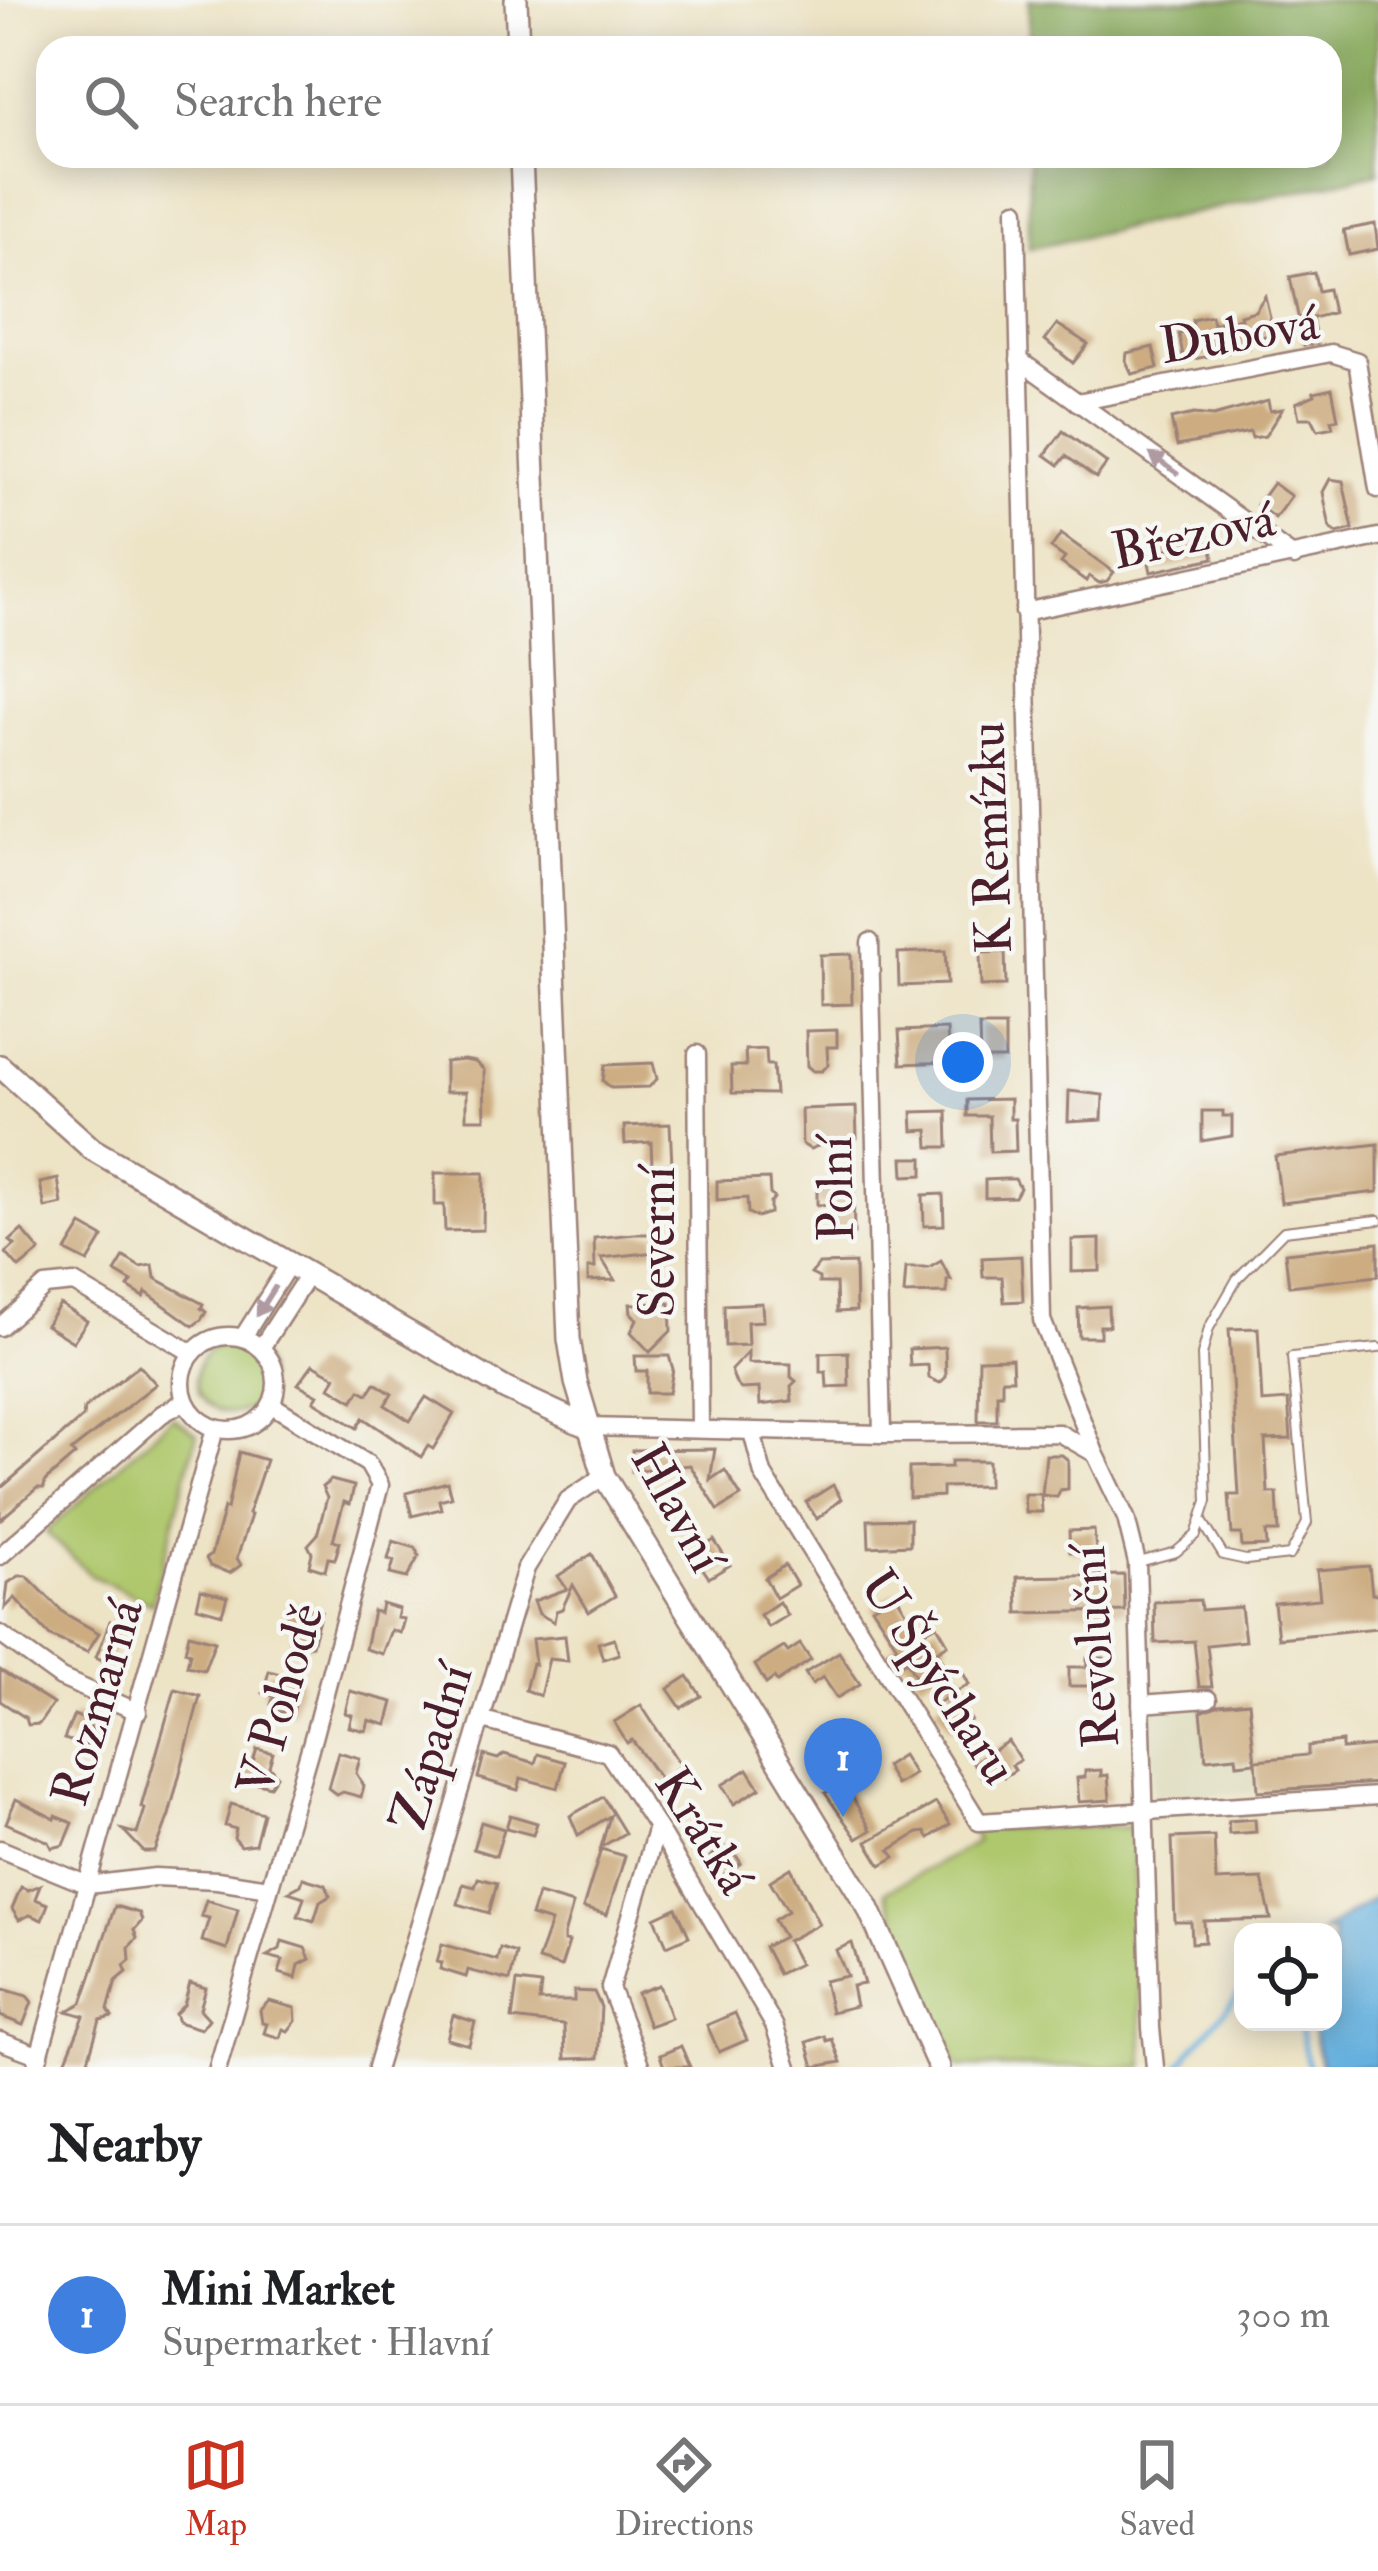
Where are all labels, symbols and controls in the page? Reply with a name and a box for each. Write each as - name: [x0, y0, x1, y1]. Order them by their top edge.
- search box: [36, 36, 1342, 168]
- icon: search: [78, 69, 144, 135]
- text: Search here: [174, 74, 382, 130]
- street label: Dubová: [1155, 291, 1324, 379]
- one-way arrow: [1148, 453, 1181, 476]
- street label: Březová: [1106, 487, 1282, 584]
- street label: K Remízku: [955, 721, 1027, 955]
- your location: [933, 1032, 993, 1092]
- street label: Polní: [803, 1132, 869, 1242]
- street label: Severní: [626, 1163, 690, 1318]
- one-way arrow: [255, 1285, 277, 1317]
- street label: Hlavní: [616, 1433, 740, 1586]
- street label: Revoluční: [1056, 1540, 1134, 1750]
- street label: U Špýcharu: [845, 1557, 1033, 1796]
- street label: Rozmarná: [38, 1591, 158, 1813]
- street label: V Pohodě: [223, 1596, 339, 1803]
- street label: Západní: [376, 1653, 489, 1839]
- pin: 1: [804, 1718, 882, 1817]
- street label: Krátká: [640, 1756, 767, 1907]
- map controls: [1234, 1923, 1342, 2031]
- button: locate: [1234, 1923, 1342, 2031]
- text: Nearby: [48, 2113, 201, 2177]
- text: Mini Market: [162, 2262, 395, 2318]
- text: 1: [80, 2290, 94, 2339]
- text: 300 m: [1237, 2290, 1330, 2339]
- text: Supermarket · Hlavní: [162, 2318, 491, 2367]
- tab: Map: [183, 2432, 249, 2545]
- tab: Directions: [615, 2432, 754, 2545]
- tab: Saved: [1120, 2432, 1195, 2545]

